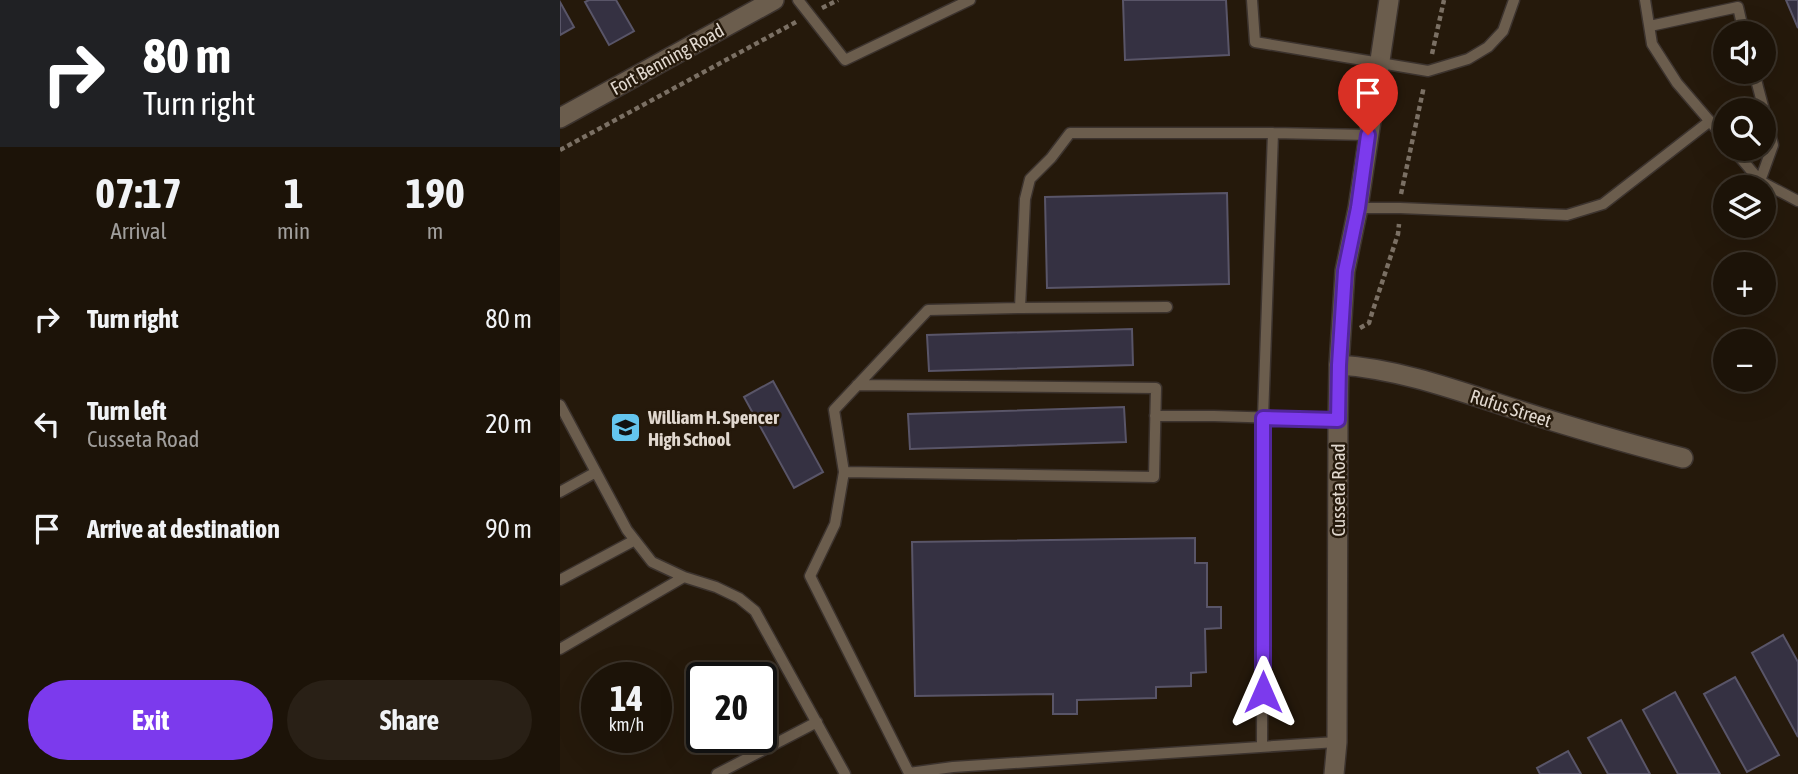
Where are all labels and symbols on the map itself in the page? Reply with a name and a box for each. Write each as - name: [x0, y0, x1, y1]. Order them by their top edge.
- street label: Fort Benning Road: [606, 19, 728, 99]
- pin: [1338, 63, 1398, 135]
- street label: Rufus Street: [1468, 385, 1554, 431]
- place label: William H. Spencer High School: [647, 406, 779, 450]
- school or university icon: William H. Spencer High School: [608, 411, 642, 445]
- street label: Cusseta Road: [1327, 444, 1349, 536]
- position arrow: [1226, 655, 1300, 729]
- speed limit sign: 20: [686, 662, 777, 753]

